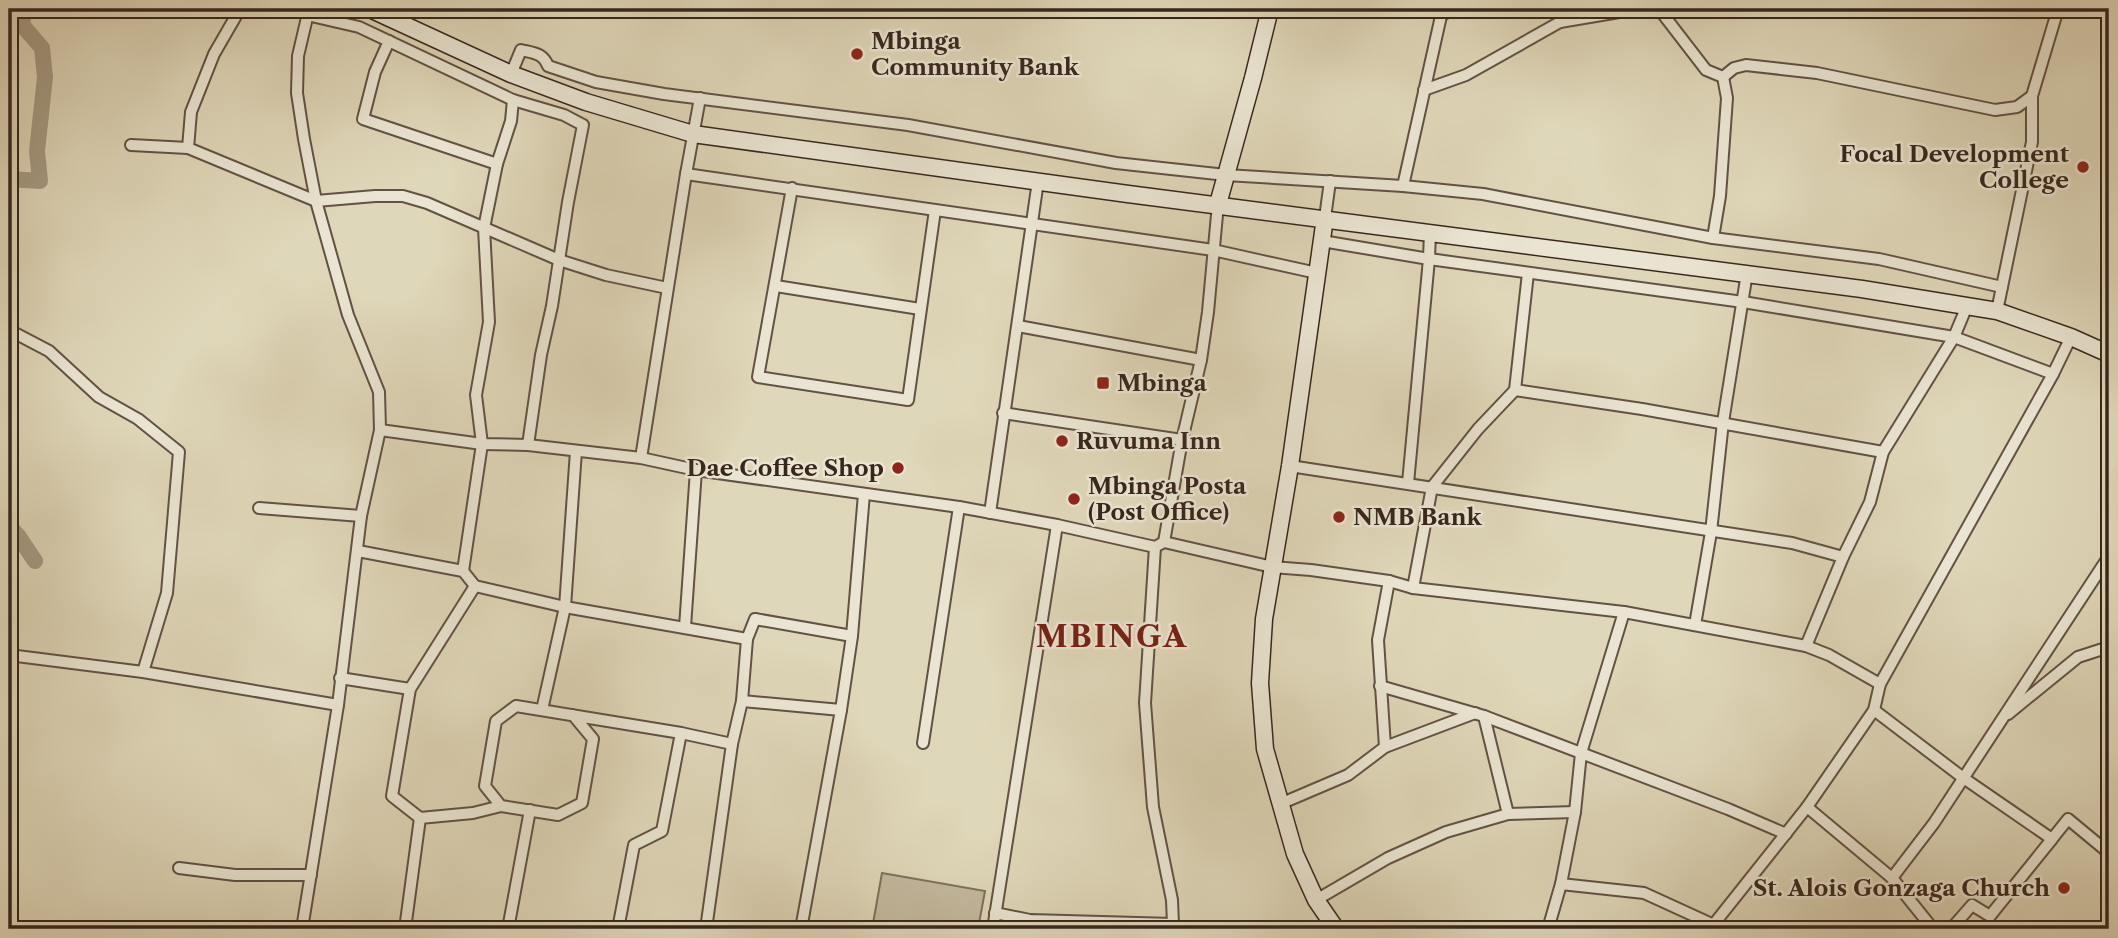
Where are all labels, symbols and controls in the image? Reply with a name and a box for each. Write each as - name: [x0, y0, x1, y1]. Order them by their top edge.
- place label: Mbinga Community Bank: [871, 27, 1080, 81]
- marker: Mbinga Community Bank: [849, 46, 865, 62]
- place label: Focal Development College: [1839, 140, 2070, 194]
- marker: Focal Development College: [2075, 159, 2091, 175]
- place label: Mbinga: [1117, 369, 1208, 397]
- marker: Mbinga: [1095, 375, 1111, 391]
- place label: Ruvuma Inn: [1076, 427, 1221, 455]
- marker: Ruvuma Inn: [1054, 433, 1070, 449]
- place label: Dae Coffee Shop: [687, 454, 884, 482]
- marker: Dae Coffee Shop: [890, 460, 906, 476]
- place label: Mbinga Posta (Post Office): [1088, 472, 1247, 526]
- marker: Mbinga Posta (Post Office): [1066, 491, 1082, 507]
- place label: NMB Bank: [1353, 503, 1482, 531]
- marker: NMB Bank: [1331, 509, 1347, 525]
- district label: MBINGA: [1036, 618, 1188, 655]
- place label: St. Alois Gonzaga Church: [1753, 874, 2050, 902]
- marker: St. Alois Gonzaga Church: [2056, 880, 2072, 896]

